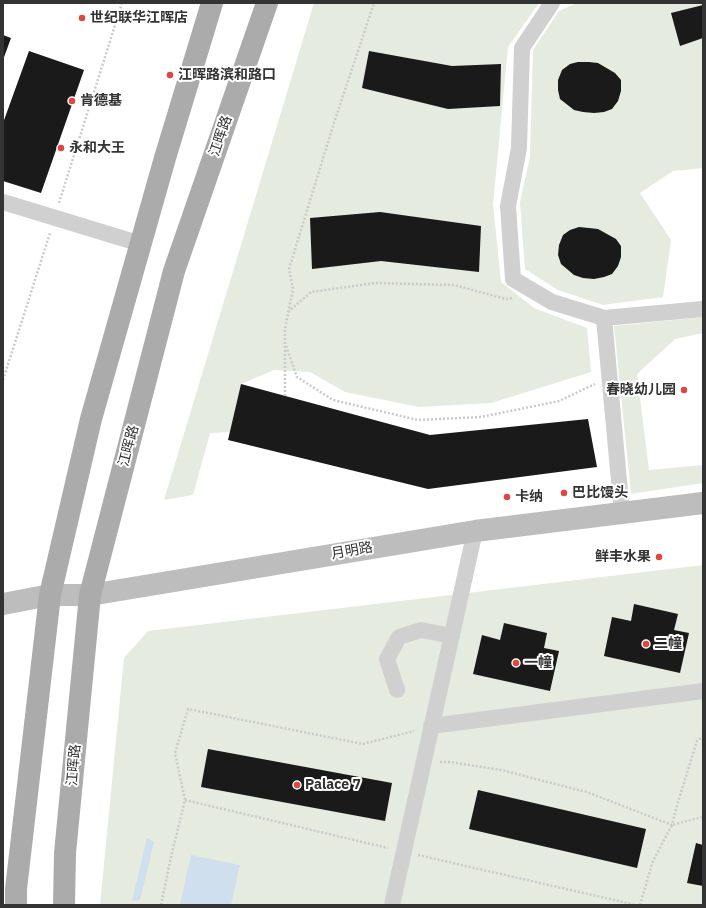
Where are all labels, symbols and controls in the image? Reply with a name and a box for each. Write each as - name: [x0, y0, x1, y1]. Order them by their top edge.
- place label: 世纪联华江晖店: [90, 10, 188, 26]
- marker: 世纪联华江晖店: [77, 13, 87, 23]
- place label: 江晖路滨和路口: [178, 67, 276, 83]
- marker: 江晖路滨和路口: [165, 70, 175, 80]
- place label: 肯德基: [80, 93, 122, 109]
- marker: 肯德基: [67, 96, 77, 106]
- street label: 江晖路: [206, 113, 236, 159]
- place label: 永和大王: [69, 140, 125, 156]
- marker: 永和大王: [56, 143, 66, 153]
- place label: 春晓幼儿园: [606, 382, 676, 398]
- marker: 春晓幼儿园: [679, 385, 689, 395]
- street label: 江晖路: [115, 424, 143, 468]
- place label: 巴比馒头: [572, 485, 628, 501]
- marker: 巴比馒头: [559, 488, 569, 498]
- place label: 卡纳: [515, 489, 543, 505]
- marker: 卡纳: [502, 492, 512, 502]
- street label: 月明路: [330, 539, 374, 563]
- place label: 鲜丰水果: [595, 549, 651, 565]
- marker: 鲜丰水果: [654, 552, 664, 562]
- place label: 二幢: [654, 636, 682, 652]
- marker: 二幢: [641, 639, 651, 649]
- place label: 一幢: [524, 655, 552, 671]
- marker: 一幢: [511, 658, 521, 668]
- street label: 江晖路: [64, 743, 84, 787]
- place label: Palace 7: [305, 777, 361, 793]
- marker: Palace 7: [292, 780, 302, 790]

